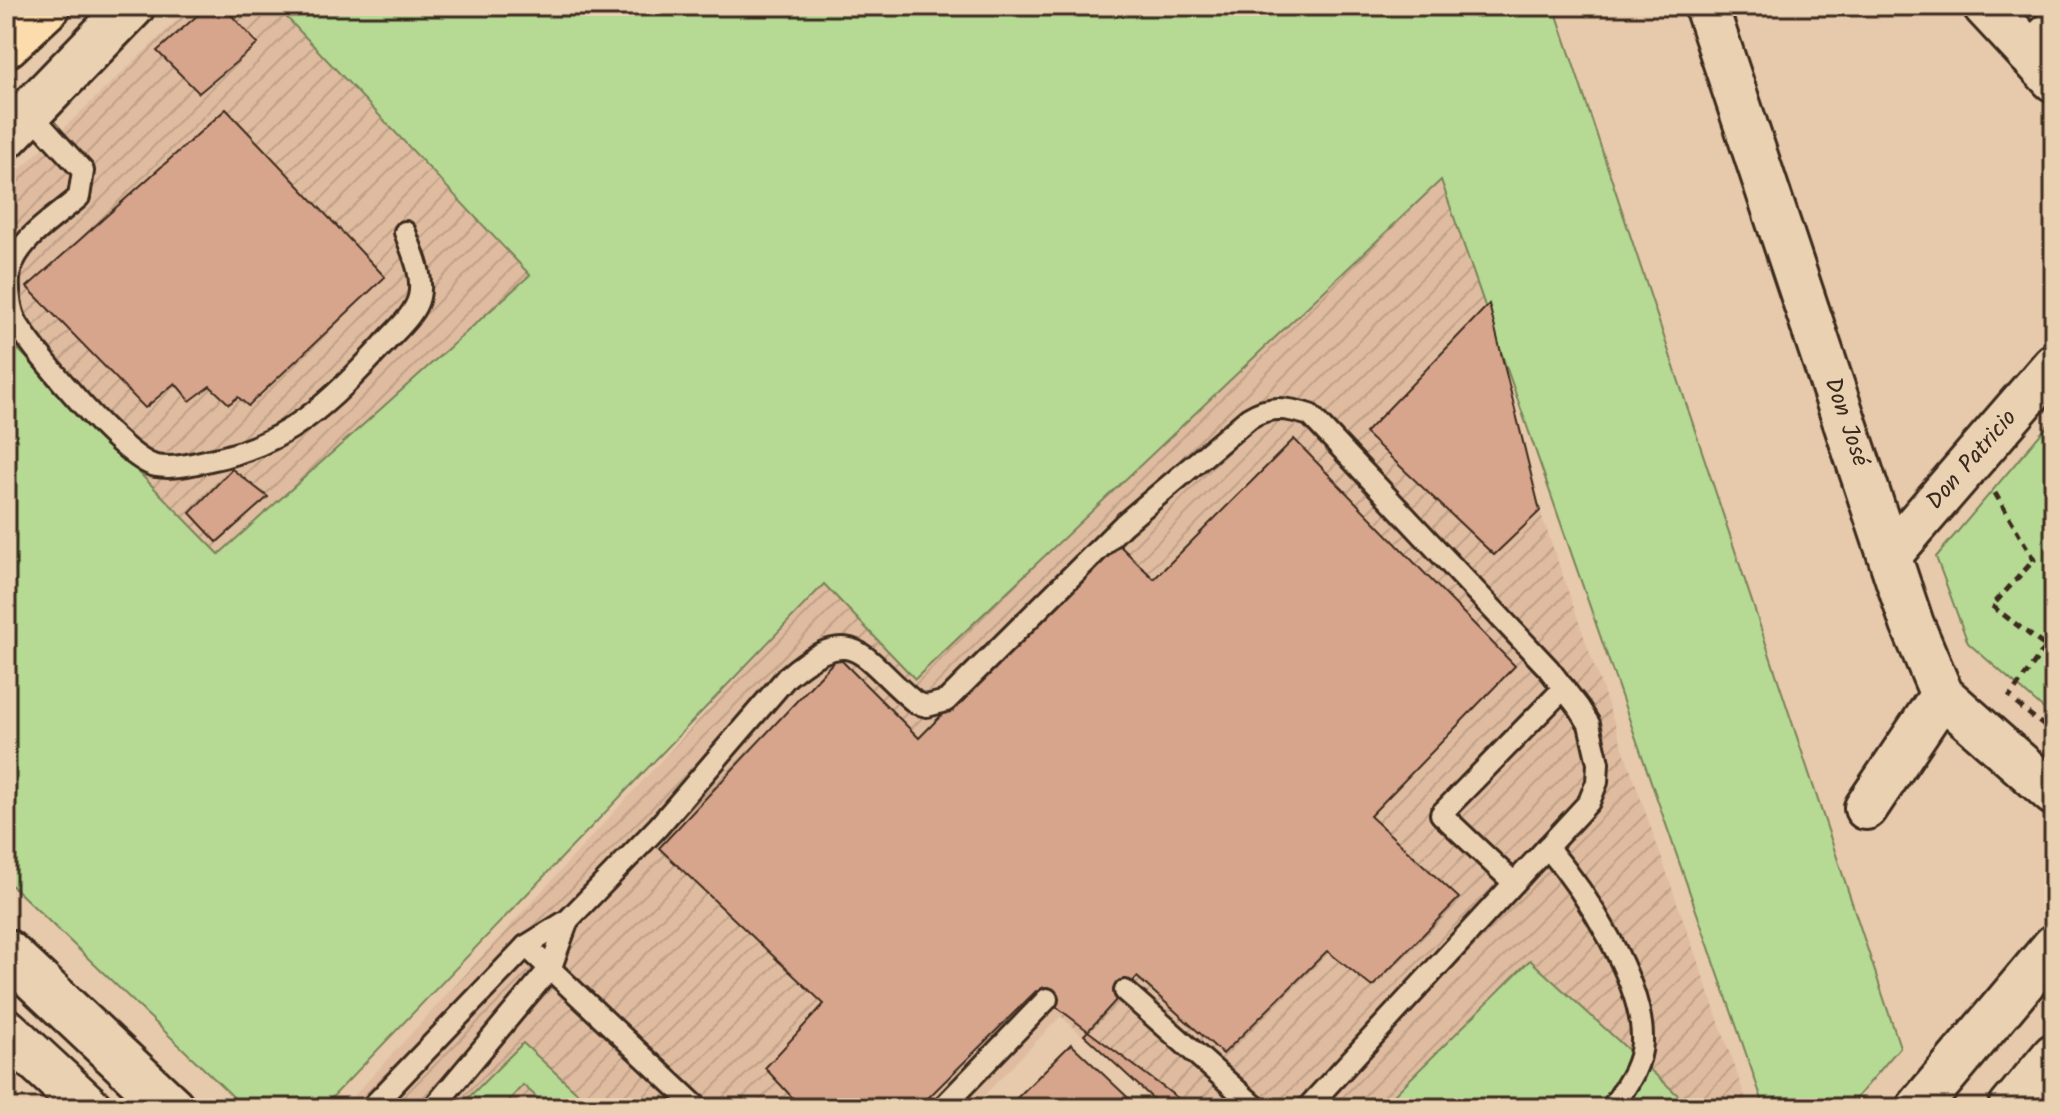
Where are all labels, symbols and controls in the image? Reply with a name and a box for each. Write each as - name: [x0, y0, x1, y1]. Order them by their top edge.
- street label: Don José: [1813, 372, 1880, 473]
- street label: Don Patricio: [1917, 401, 2027, 519]

